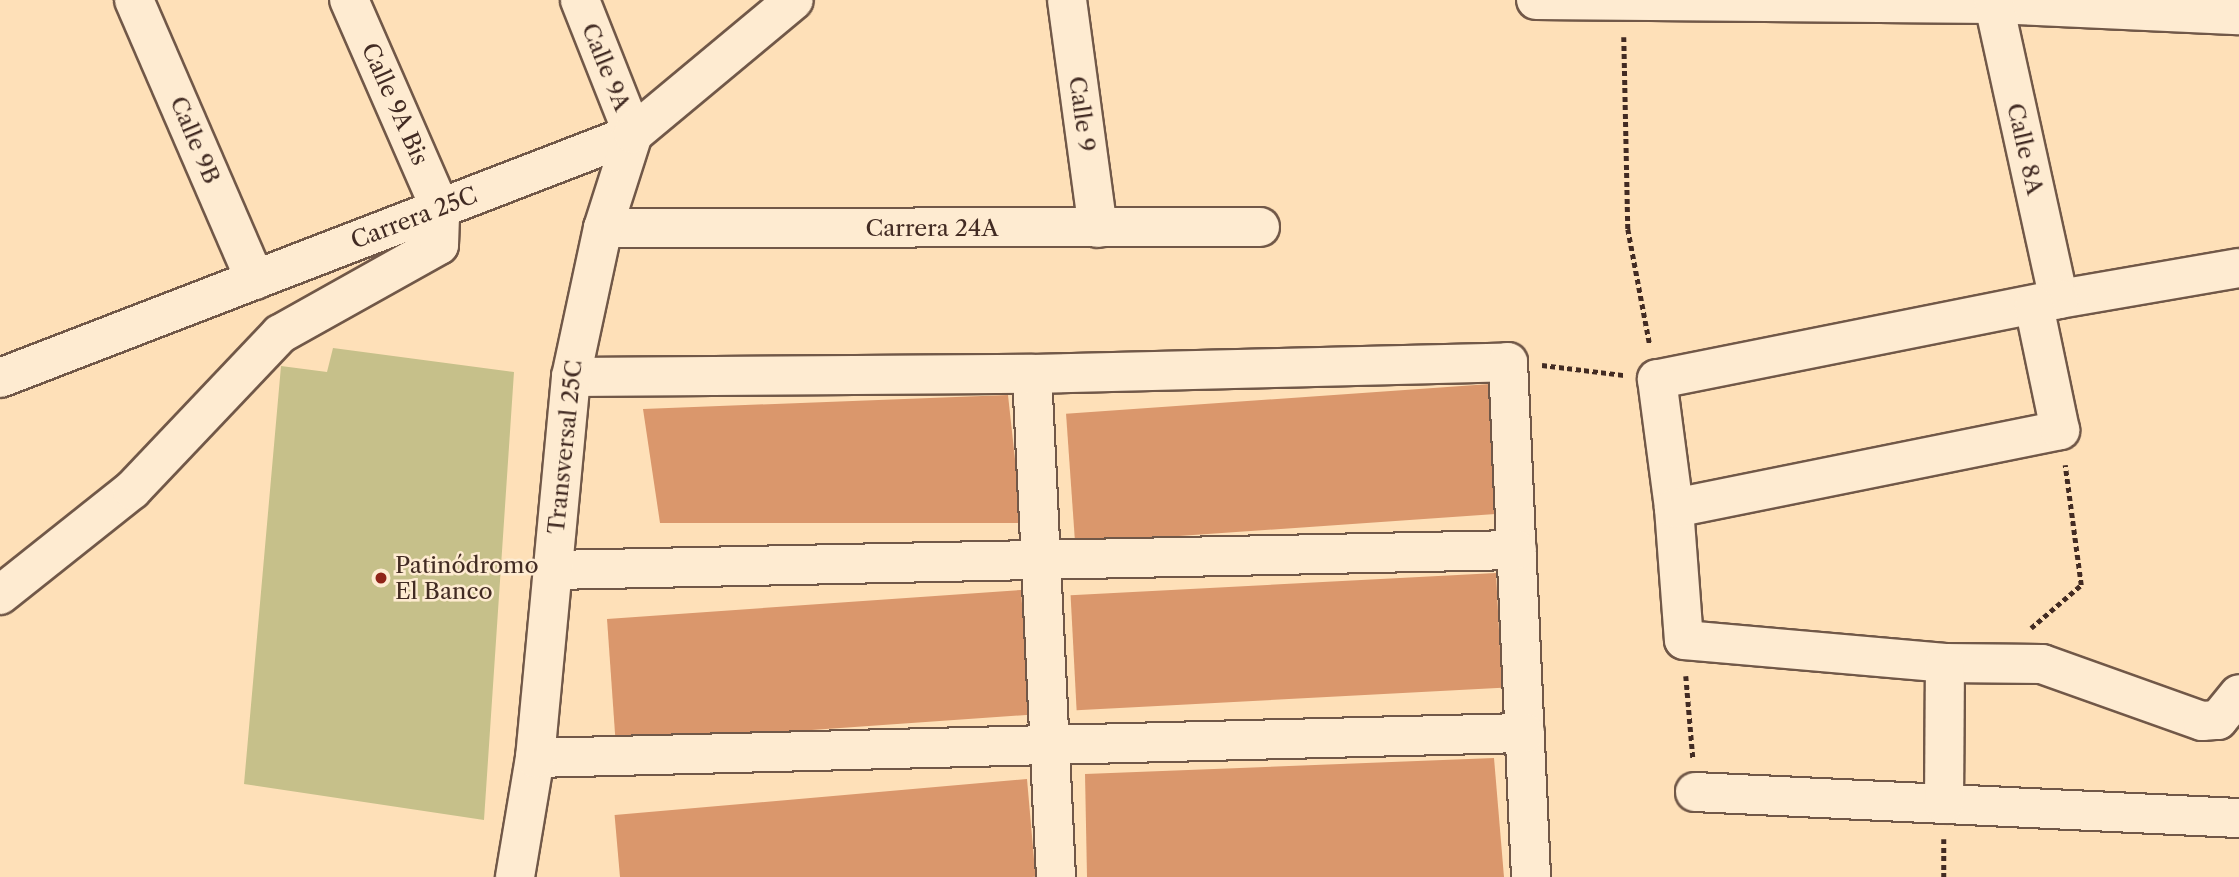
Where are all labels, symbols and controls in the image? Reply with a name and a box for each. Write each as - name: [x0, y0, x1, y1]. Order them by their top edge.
- street label: Calle 9A: [576, 19, 636, 115]
- street label: Calle 9A Bis: [356, 38, 434, 170]
- street label: Calle 9: [1063, 74, 1101, 154]
- street label: Calle 9B: [164, 92, 226, 188]
- street label: Calle 8A: [2001, 100, 2049, 198]
- street label: Carrera 25C: [347, 181, 481, 255]
- street label: Carrera 24A: [865, 214, 999, 242]
- street label: Transversal 25C: [542, 359, 588, 535]
- place label: Patinódromo El Banco: [395, 551, 539, 605]
- marker: Patinódromo El Banco: [373, 570, 389, 586]

